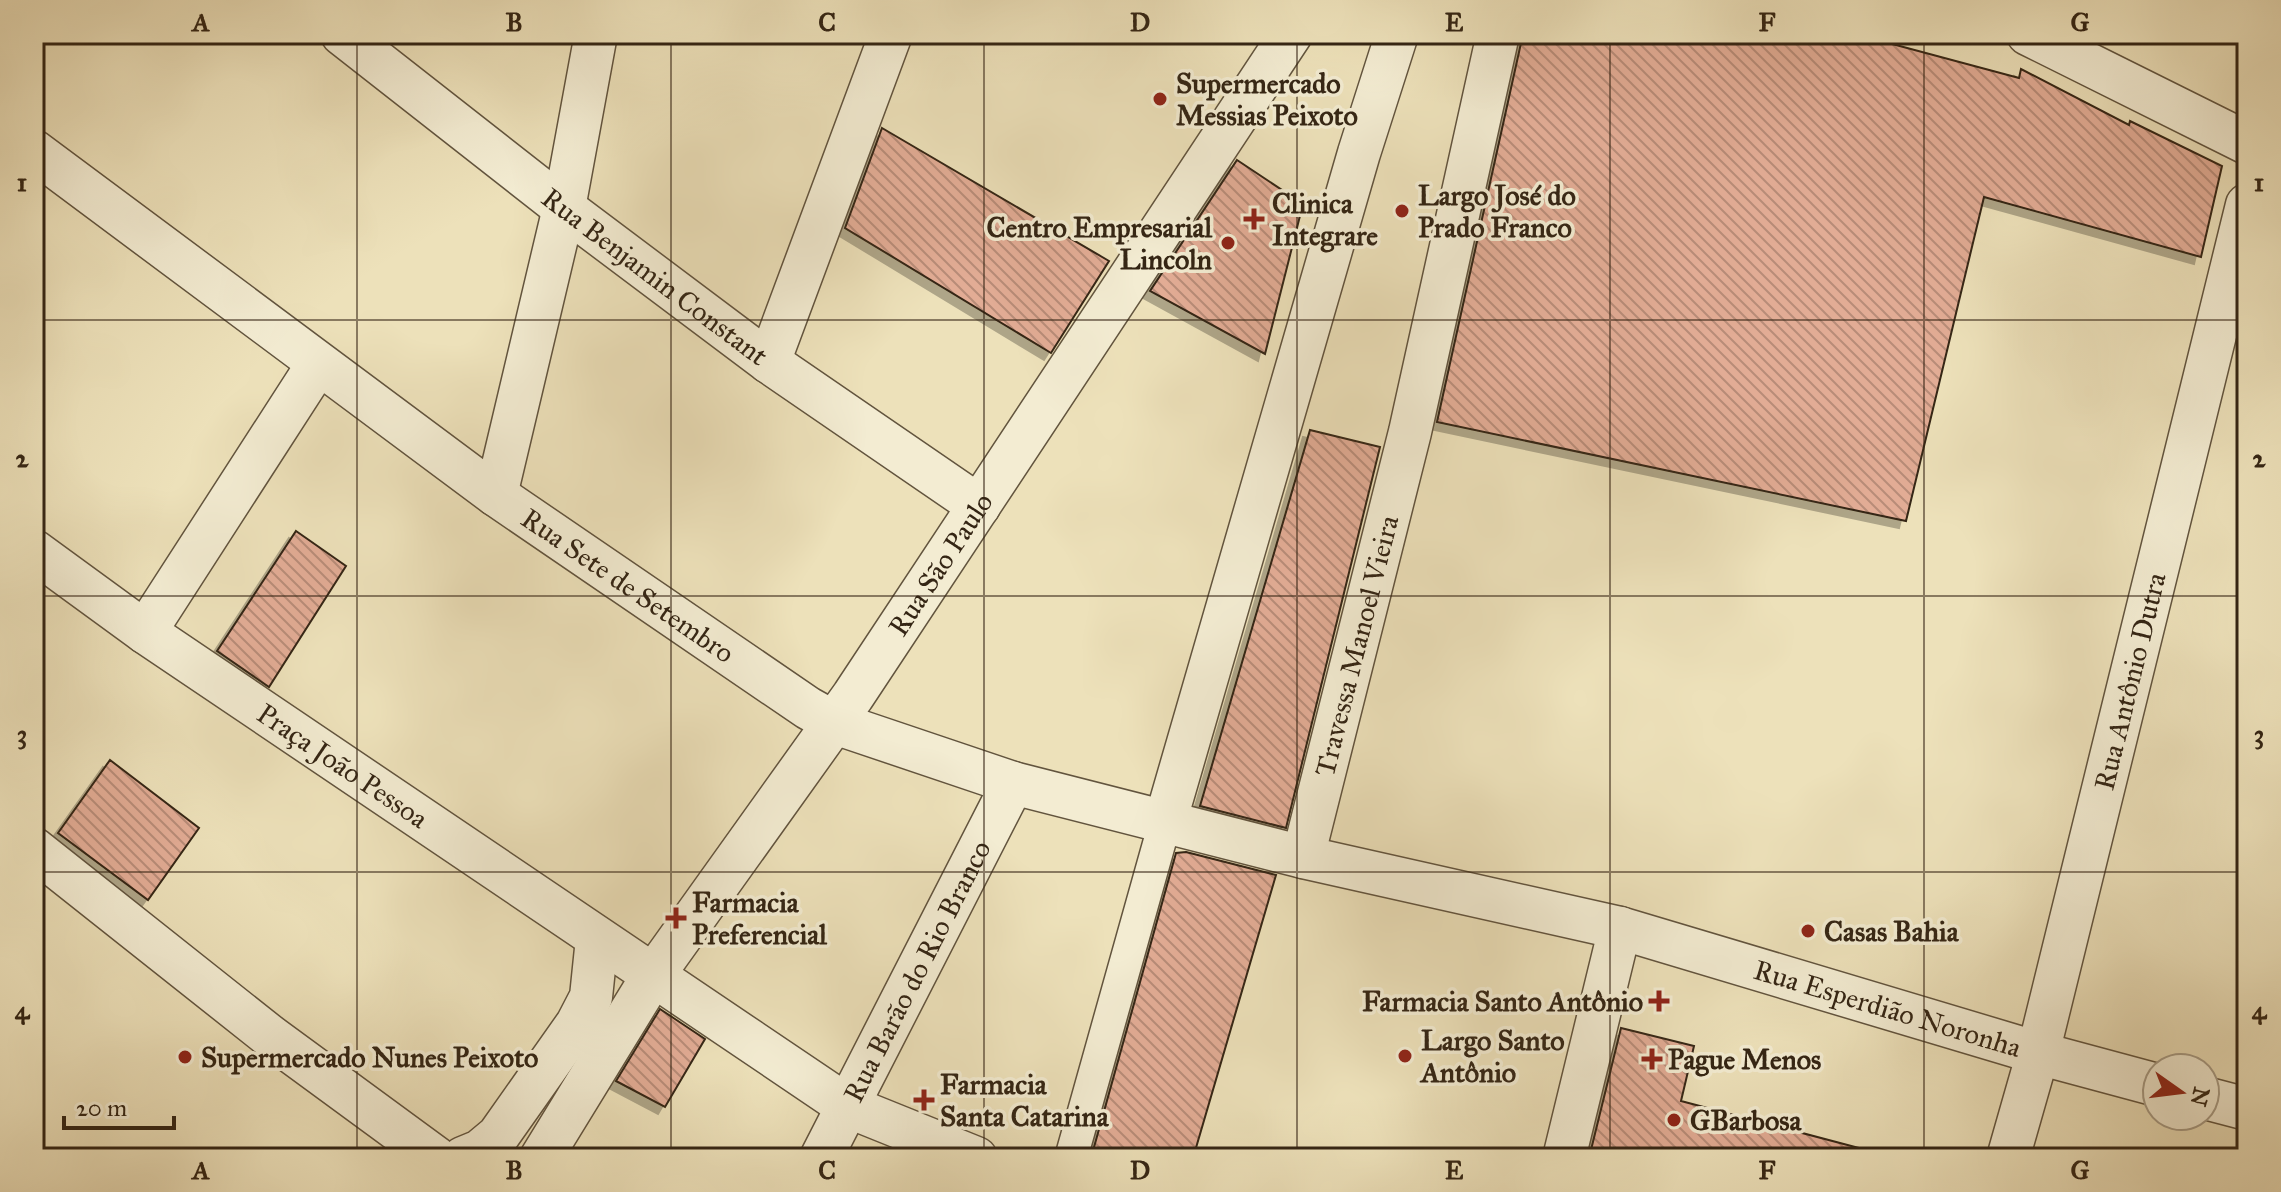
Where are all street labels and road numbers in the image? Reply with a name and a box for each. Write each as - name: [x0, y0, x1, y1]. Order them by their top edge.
- street label: Rua Benjamin Constant: [535, 180, 775, 373]
- street label: Rua São Paulo: [880, 486, 1000, 642]
- street label: Rua Sete de Setembro: [515, 500, 741, 670]
- street label: Travessa Manoel Vieira: [1307, 511, 1406, 780]
- street label: Rua Antônio Dutra: [2086, 569, 2173, 794]
- street label: Praça João Pessoa: [251, 695, 435, 836]
- street label: Rua Barão do Rio Branco: [835, 834, 998, 1108]
- street label: Rua Esperdião Noronha: [1750, 952, 2026, 1065]

